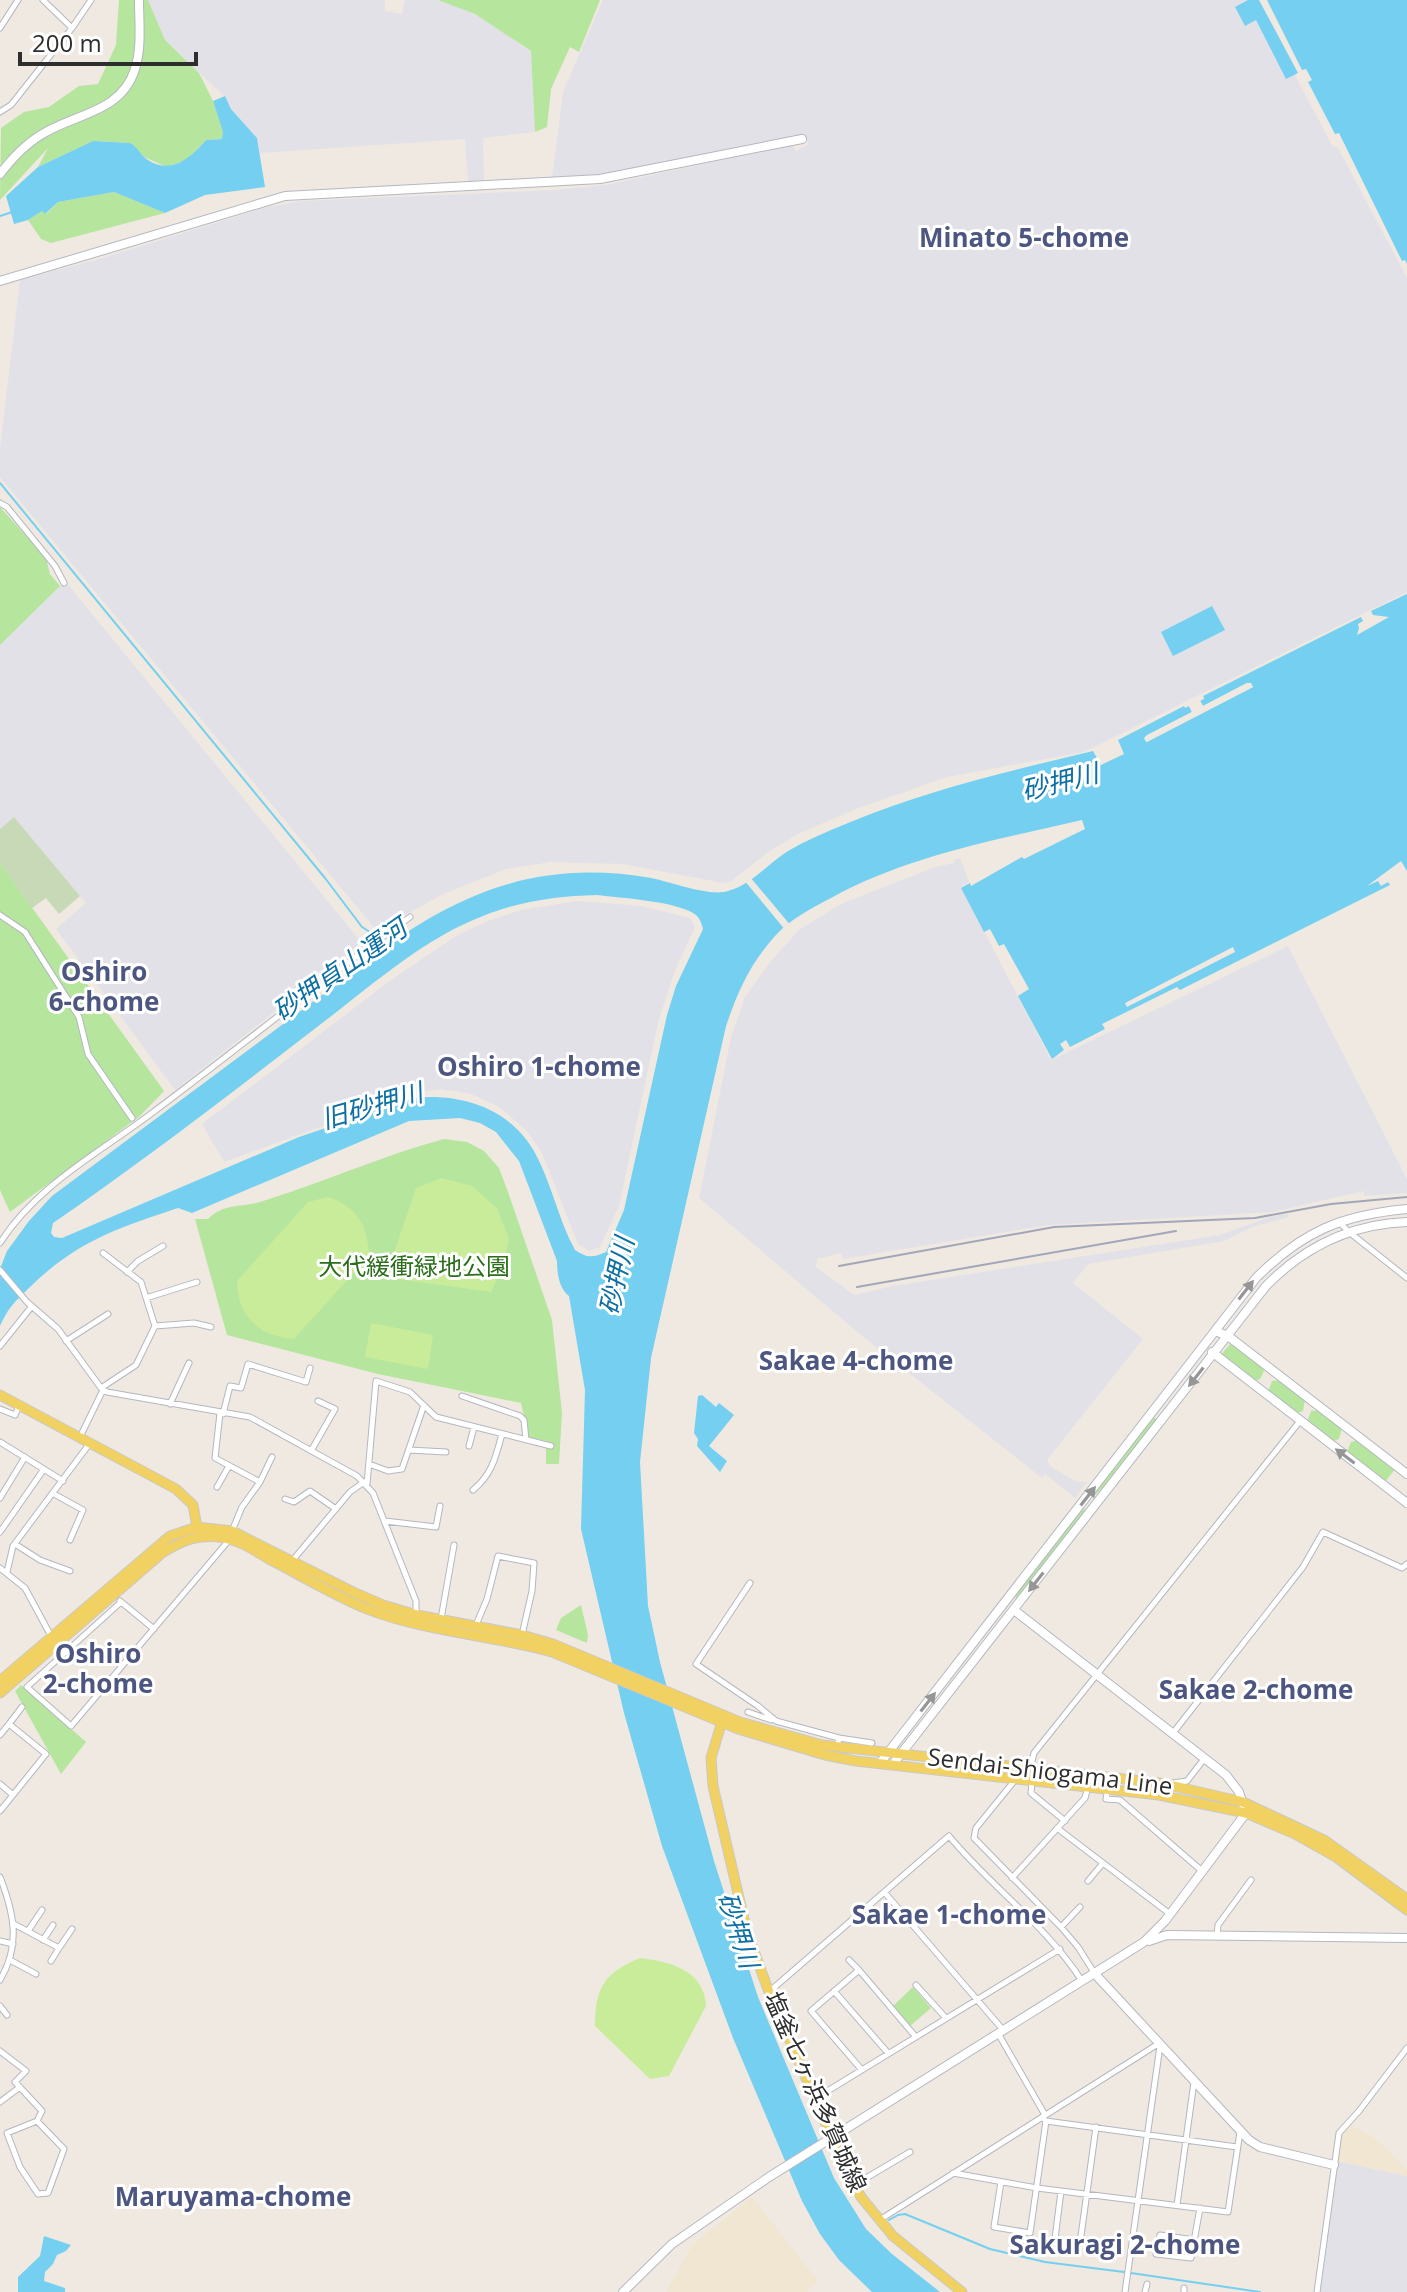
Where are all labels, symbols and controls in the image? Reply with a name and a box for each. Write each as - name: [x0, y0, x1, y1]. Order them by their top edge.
- scale bar: [20, 16, 196, 66]
- text: 200 m: [32, 26, 102, 59]
- district label: Minato 5-chome: [919, 219, 1129, 255]
- water label: 砂押川: [1018, 753, 1105, 808]
- water label: 砂押貞山運河: [265, 907, 418, 1029]
- district label: Oshiro 6-chome: [49, 953, 159, 1019]
- district label: Oshiro 1-chome: [437, 1048, 641, 1084]
- water label: 旧砂押川: [317, 1073, 430, 1137]
- water label: 砂押川: [590, 1231, 642, 1318]
- park label: 大代緩衝緑地公園: [318, 1249, 510, 1282]
- one-way arrow: [1238, 1280, 1254, 1301]
- district label: Sakae 4-chome: [759, 1342, 953, 1378]
- one-way arrow: [1188, 1367, 1205, 1387]
- one-way arrow: [1335, 1448, 1355, 1464]
- one-way arrow: [1079, 1486, 1095, 1507]
- one-way arrow: [1028, 1572, 1045, 1592]
- district label: Oshiro 2-chome: [43, 1635, 153, 1701]
- district label: Sakae 2-chome: [1159, 1671, 1353, 1707]
- one-way arrow: [919, 1692, 936, 1712]
- street label: Sendai-Shiogama Line: [926, 1739, 1175, 1802]
- water label: 砂押川: [710, 1887, 769, 1975]
- district label: Sakae 1-chome: [852, 1896, 1046, 1932]
- street label: 塩釜七ヶ浜多賀城線: [757, 1986, 875, 2197]
- district label: Maruyama-chome: [115, 2178, 351, 2214]
- district label: Sakuragi 2-chome: [1010, 2226, 1240, 2262]

